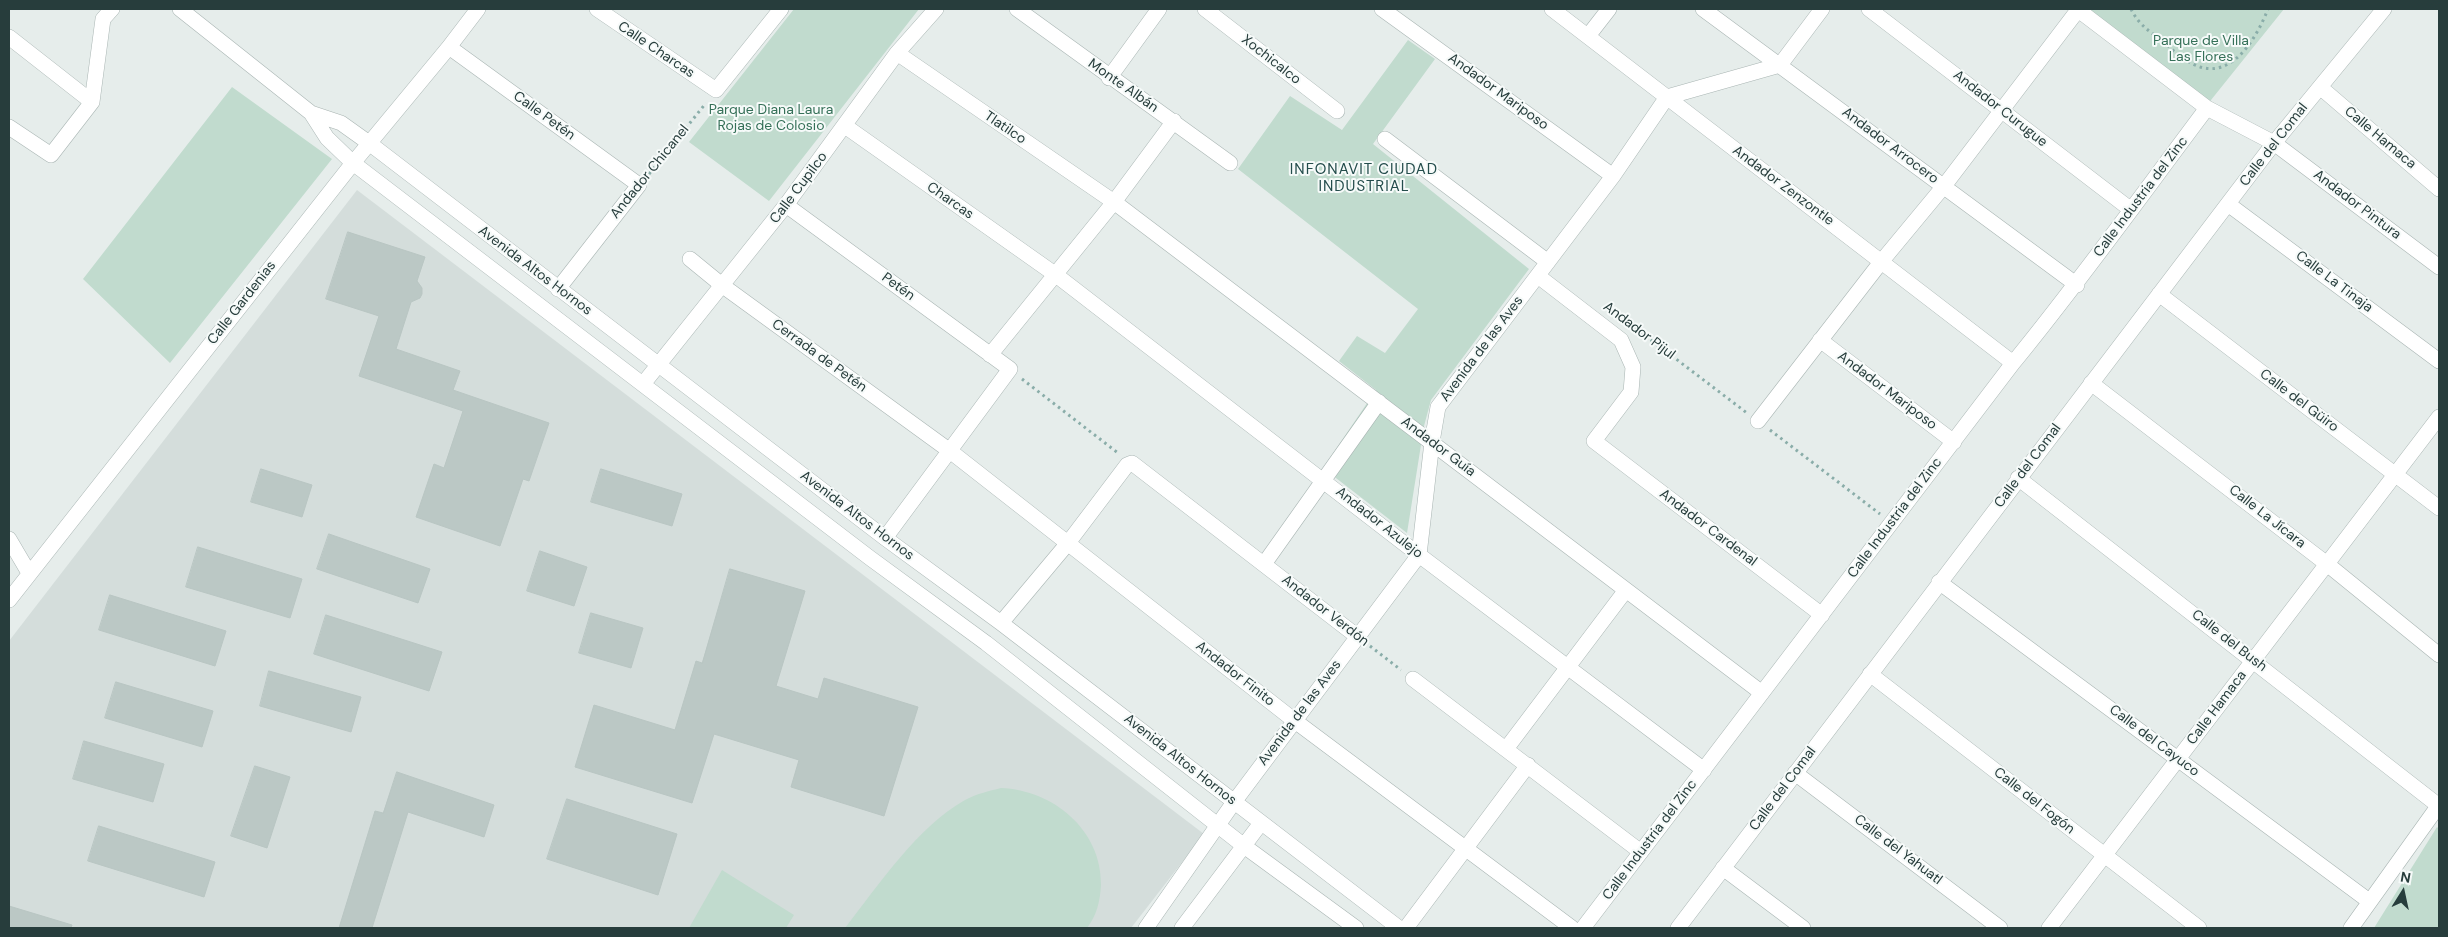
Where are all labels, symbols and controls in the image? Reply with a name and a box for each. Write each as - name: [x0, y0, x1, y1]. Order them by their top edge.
- street label: Calle Charcas: [614, 18, 698, 82]
- street label: Xochicalco: [1238, 32, 1304, 88]
- park label: Parque de Villa Las Flores: [2153, 33, 2249, 65]
- street label: Andador Mariposo: [1445, 50, 1551, 134]
- street label: Monte Albán: [1085, 56, 1161, 116]
- street label: Andador Curugue: [1950, 67, 2050, 151]
- street label: Calle Petén: [510, 88, 578, 144]
- street label: Calle del Comal: [2236, 100, 2312, 190]
- park label: Parque Diana Laura Rojas de Colosio: [709, 102, 833, 134]
- street label: Calle Hamaca: [2341, 103, 2419, 173]
- street label: Andador Arrocero: [1838, 104, 1942, 188]
- street label: Tlatilco: [981, 108, 1029, 148]
- street label: Andador Chicanel: [607, 122, 693, 222]
- street label: Calle Industria del Zinc: [2090, 134, 2192, 260]
- street label: Andador Zenzontle: [1729, 142, 1837, 230]
- street label: Calle Cupilco: [767, 149, 831, 227]
- district label: INFONAVIT CIUDAD INDUSTRIAL: [1288, 161, 1440, 196]
- street label: Andador Pintura: [2310, 167, 2404, 243]
- street label: Charcas: [923, 179, 977, 223]
- street label: Avenida Altos Hornos: [475, 223, 595, 319]
- street label: Calle La Tinaja: [2292, 248, 2376, 316]
- street label: Calle Gardenias: [204, 258, 280, 348]
- street label: Petén: [878, 269, 918, 305]
- street label: Avenida de las Aves: [1437, 293, 1527, 405]
- street label: Andador Pijul: [1600, 298, 1678, 364]
- street label: Cerrada de Petén: [768, 316, 870, 396]
- street label: Andador Mariposo: [1834, 348, 1940, 434]
- street label: Calle del Güiro: [2256, 366, 2342, 436]
- street label: Andador Guía: [1397, 413, 1479, 481]
- street label: Calle del Comal: [1991, 421, 2065, 511]
- street label: Calle Industria del Zinc: [1844, 455, 1946, 581]
- street label: Avenida Altos Hornos: [797, 468, 917, 564]
- street label: Calle La Jícara: [2225, 482, 2309, 552]
- street label: Andador Azulejo: [1332, 484, 1426, 562]
- street label: Andador Cardenal: [1656, 486, 1760, 570]
- street label: Andador Verdón: [1278, 572, 1372, 650]
- street label: Calle del Bush: [2188, 606, 2270, 676]
- street label: Andador Finito: [1192, 638, 1278, 710]
- street label: Avenida de las Aves: [1255, 657, 1345, 769]
- street label: Calle Hamaca: [2184, 668, 2250, 748]
- street label: Calle del Cayuco: [2106, 702, 2202, 780]
- street label: Avenida Altos Hornos: [1120, 711, 1240, 809]
- street label: Calle del Comal: [1746, 744, 1820, 834]
- street label: Calle del Fogón: [1990, 764, 2078, 838]
- street label: Calle Industria del Zinc: [1599, 777, 1701, 903]
- street label: Calle del Yahuatl: [1851, 811, 1945, 889]
- north arrow: [2378, 867, 2428, 917]
- text: N: [2399, 867, 2412, 887]

